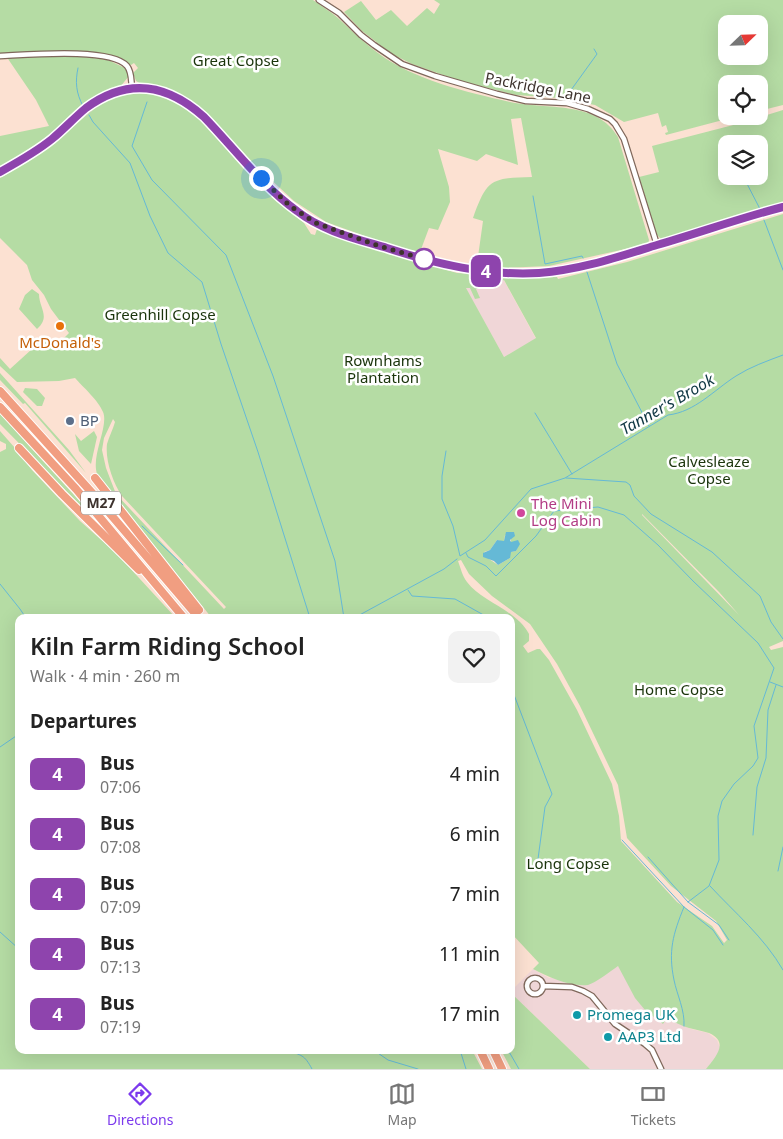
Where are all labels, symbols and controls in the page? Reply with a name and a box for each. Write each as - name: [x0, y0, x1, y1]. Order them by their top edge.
- north arrow: [718, 15, 768, 65]
- map controls: [718, 15, 768, 185]
- park label: Great Copse: [193, 50, 279, 70]
- street label: Packridge Lane: [483, 67, 593, 107]
- button: locate: [718, 75, 768, 125]
- button: layers: [718, 135, 768, 185]
- your location: [249, 166, 274, 191]
- unlabelled marker: [413, 248, 435, 270]
- line badge: 4: [470, 255, 502, 287]
- text: 4: [481, 259, 491, 283]
- park label: Greenhill Copse: [104, 304, 216, 324]
- marker: McDonald's: [54, 320, 66, 332]
- place label: McDonald's: [19, 332, 101, 352]
- park label: Rownhams Plantation: [344, 350, 422, 387]
- water label: Tanner's Brook: [616, 368, 719, 440]
- place label: BP: [80, 410, 99, 430]
- marker: BP: [64, 415, 76, 427]
- park label: Calvesleaze Copse: [668, 451, 750, 488]
- road number: M27: [81, 492, 121, 514]
- place label: The Mini Log Cabin: [531, 493, 601, 530]
- marker: The Mini Log Cabin: [515, 507, 527, 519]
- text: Kiln Farm Riding School: [30, 629, 305, 662]
- button: heart: [448, 631, 500, 683]
- text: Walk · 4 min · 260 m: [30, 665, 180, 687]
- park label: Home Copse: [634, 679, 724, 699]
- text: Departures: [30, 708, 137, 734]
- text: Bus: [100, 750, 135, 776]
- text: 4 min: [450, 761, 500, 787]
- text: 4: [52, 762, 63, 786]
- text: 07:06: [100, 776, 141, 798]
- text: Bus: [100, 810, 135, 836]
- text: 6 min: [450, 821, 500, 847]
- text: 4: [52, 822, 63, 846]
- text: 07:08: [100, 836, 141, 858]
- park label: Long Copse: [527, 853, 609, 873]
- text: Bus: [100, 870, 135, 896]
- text: 7 min: [450, 881, 500, 907]
- text: 4: [52, 882, 63, 906]
- text: 07:09: [100, 896, 141, 918]
- text: Bus: [100, 930, 135, 956]
- text: 11 min: [439, 941, 500, 967]
- text: 4: [52, 942, 63, 966]
- text: 07:13: [100, 956, 141, 978]
- text: Bus: [100, 990, 135, 1016]
- text: 17 min: [439, 1001, 500, 1027]
- text: 4: [52, 1002, 63, 1026]
- place label: Promega UK: [587, 1004, 676, 1024]
- marker: Promega UK: [571, 1009, 583, 1021]
- text: 07:19: [100, 1016, 141, 1038]
- place label: AAP3 Ltd: [618, 1026, 681, 1046]
- marker: AAP3 Ltd: [602, 1031, 614, 1043]
- tab: Directions: [107, 1080, 173, 1129]
- tab: Map: [388, 1080, 417, 1129]
- tab: Tickets: [631, 1080, 676, 1129]

